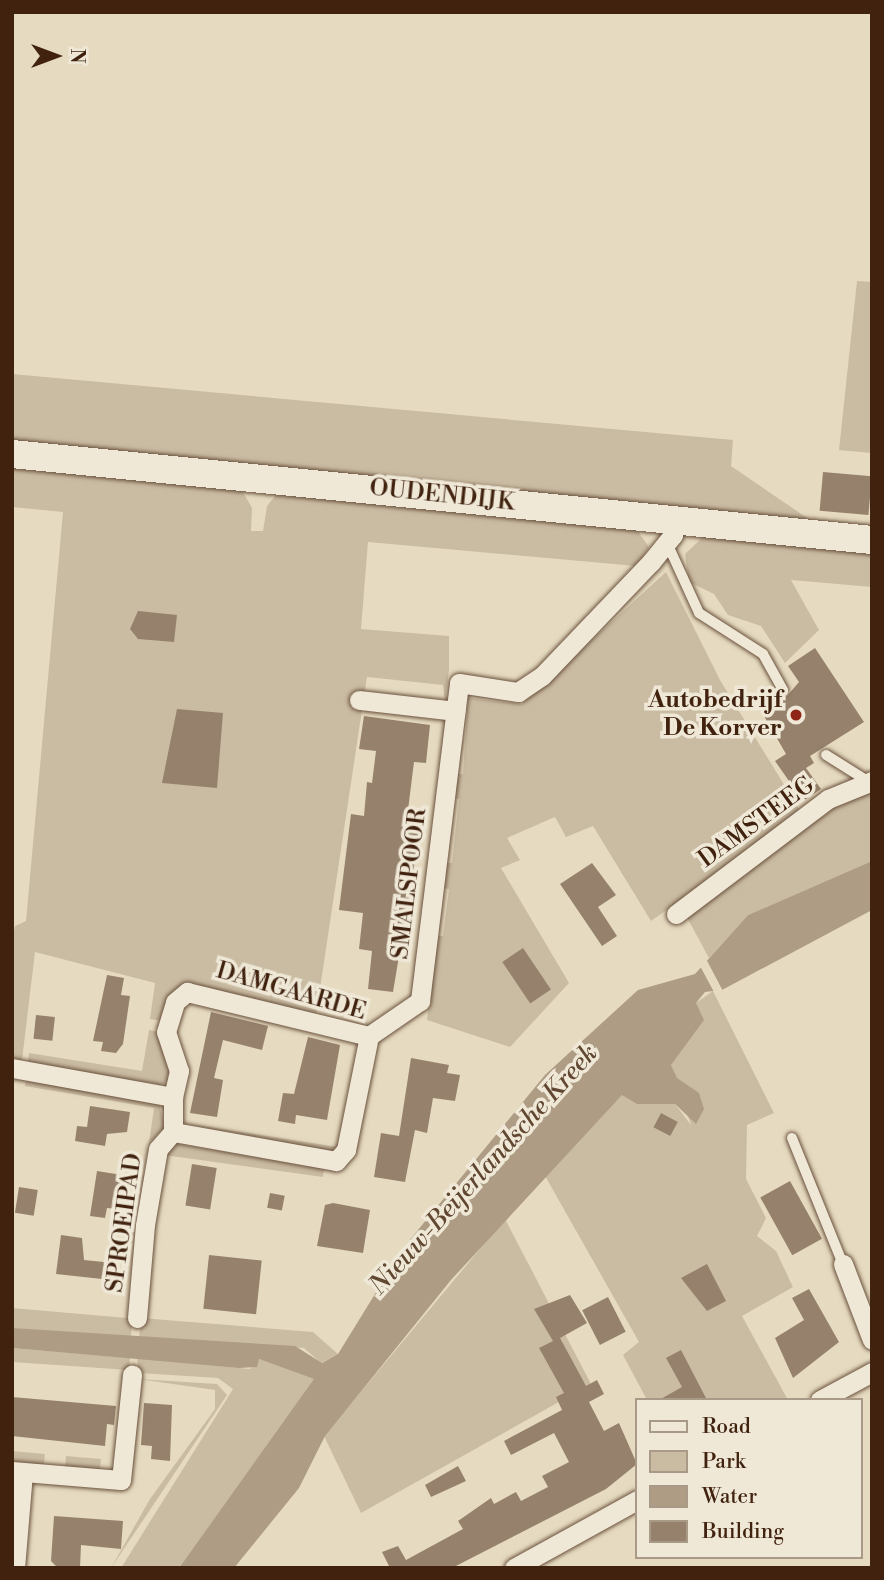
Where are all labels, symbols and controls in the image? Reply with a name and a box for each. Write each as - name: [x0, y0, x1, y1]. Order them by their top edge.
- north arrow: [21, 21, 91, 91]
- text: N: [65, 48, 89, 64]
- street label: OUDENDIJK: [368, 474, 516, 518]
- place label: Autobedrijf De Korver: [648, 687, 782, 743]
- marker: Autobedrijf De Korver: [788, 707, 804, 723]
- street label: DAMSTEEG: [693, 771, 821, 875]
- street label: SMALSPOOR: [386, 807, 434, 961]
- street label: DAMGAARDE: [213, 957, 369, 1027]
- water label: Nieuw-Beijerlandsche Kreek: [363, 1038, 605, 1302]
- street label: SPROEIPAD: [101, 1152, 149, 1294]
- legend: [636, 1398, 863, 1559]
- text: Road: [702, 1414, 751, 1440]
- text: Park: [702, 1449, 746, 1475]
- text: Water: [702, 1484, 757, 1510]
- text: Building: [702, 1519, 784, 1545]

